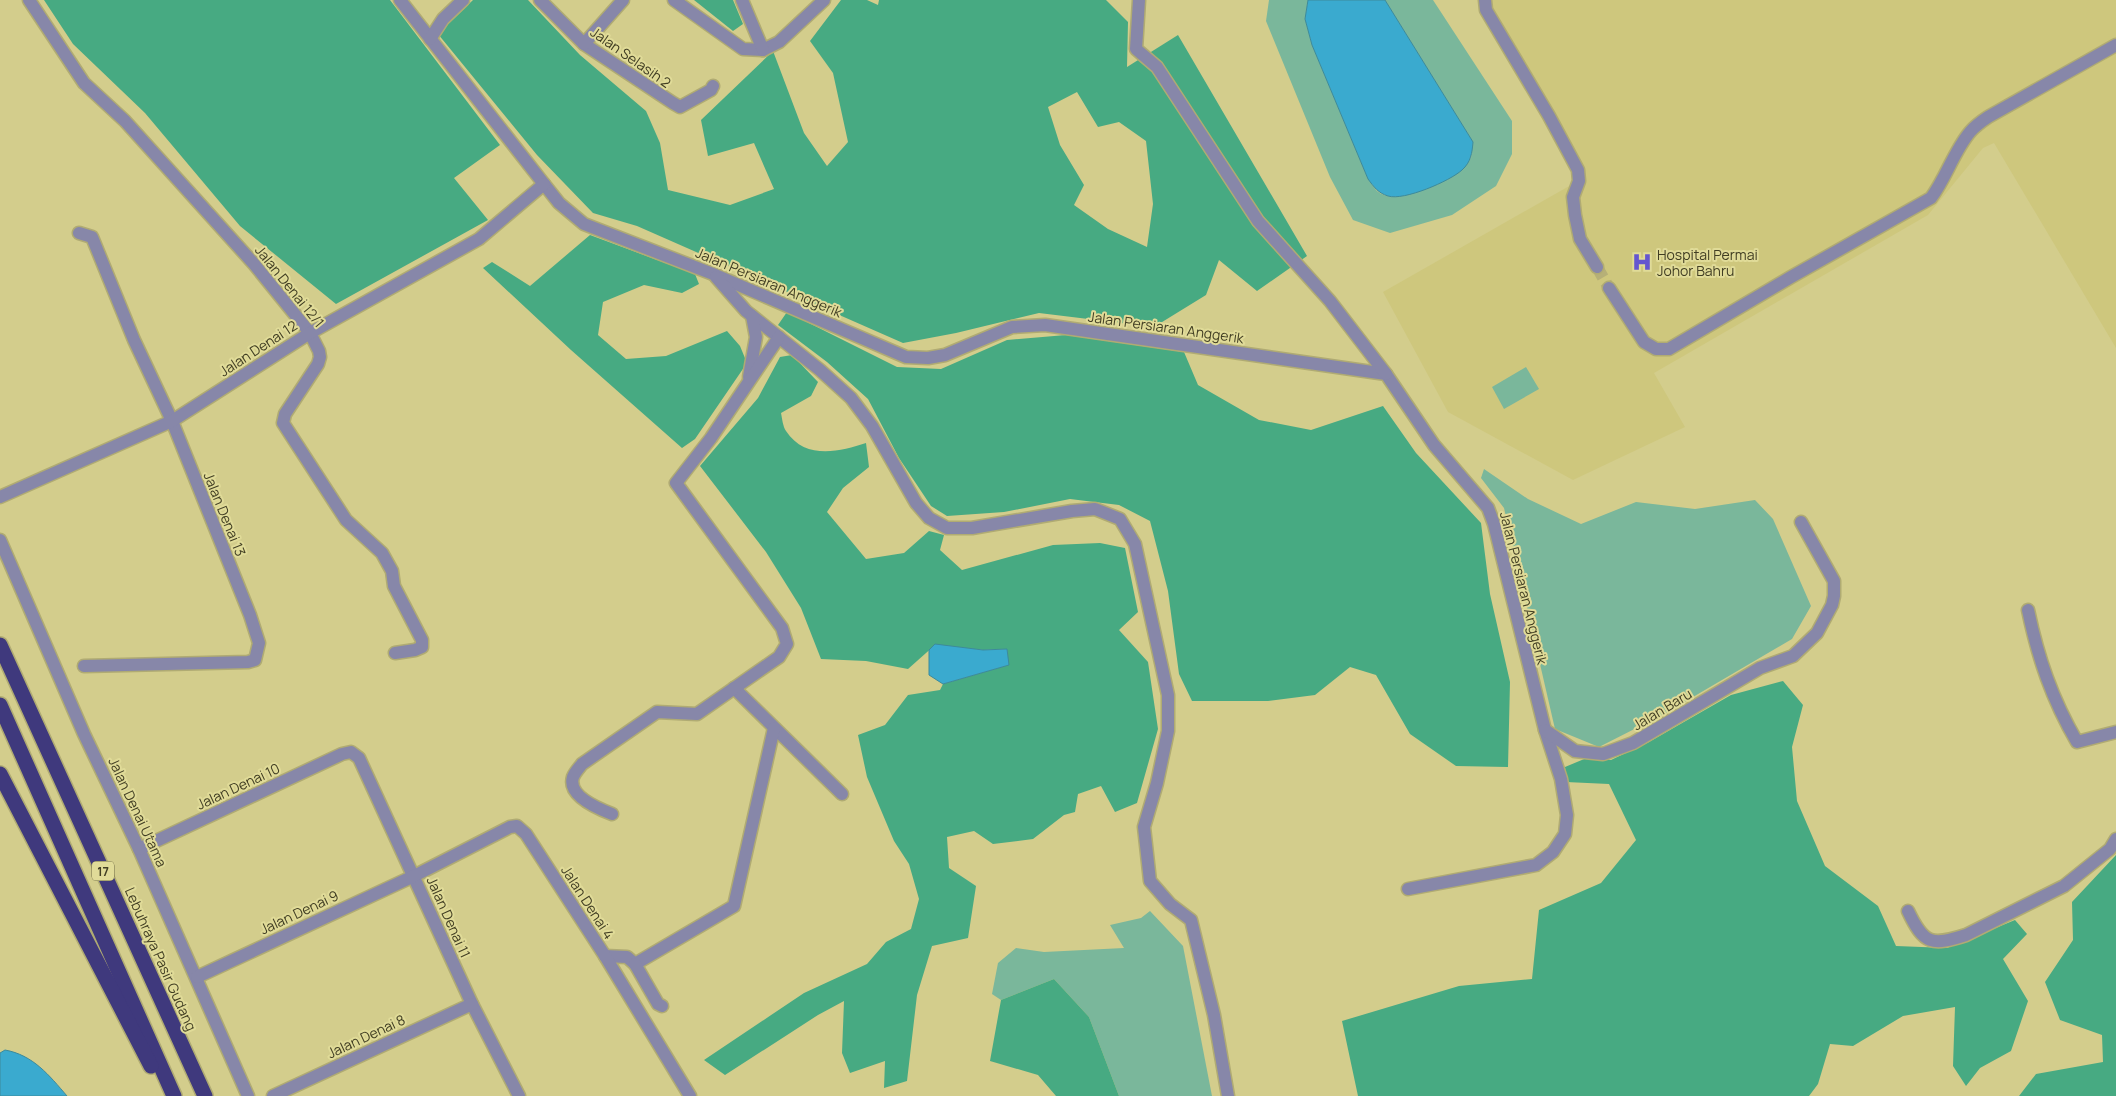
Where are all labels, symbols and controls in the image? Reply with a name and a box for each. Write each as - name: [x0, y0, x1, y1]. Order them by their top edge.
- street label: Jalan Selasih 2: [587, 22, 675, 92]
- street label: Jalan Denai 12/1: [251, 241, 329, 331]
- street label: Jalan Persiaran Anggerik: [693, 243, 846, 322]
- place label: Hospital Permai Johor Bahru: [1657, 245, 1758, 280]
- hospital icon: Hospital Permai Johor Bahru: [1631, 251, 1653, 273]
- street label: Jalan Persiaran Anggerik: [1087, 307, 1246, 347]
- street label: Jalan Denai 12: [215, 316, 301, 380]
- street label: Jalan Denai 13: [199, 469, 251, 559]
- street label: Jalan Persiaran Anggerik: [1496, 510, 1552, 668]
- street label: Jalan Baru: [1629, 684, 1695, 734]
- street label: Jalan Denai Utama: [104, 754, 172, 870]
- street label: Jalan Denai 10: [193, 758, 283, 814]
- road number: 17: [92, 861, 114, 880]
- street label: Jalan Denai 4: [557, 862, 619, 942]
- street label: Jalan Denai 11: [423, 873, 475, 961]
- street label: Lebuhraya Pasir Gudang: [121, 884, 201, 1034]
- street label: Jalan Denai 9: [257, 886, 341, 938]
- street label: Jalan Denai 8: [324, 1010, 408, 1062]

